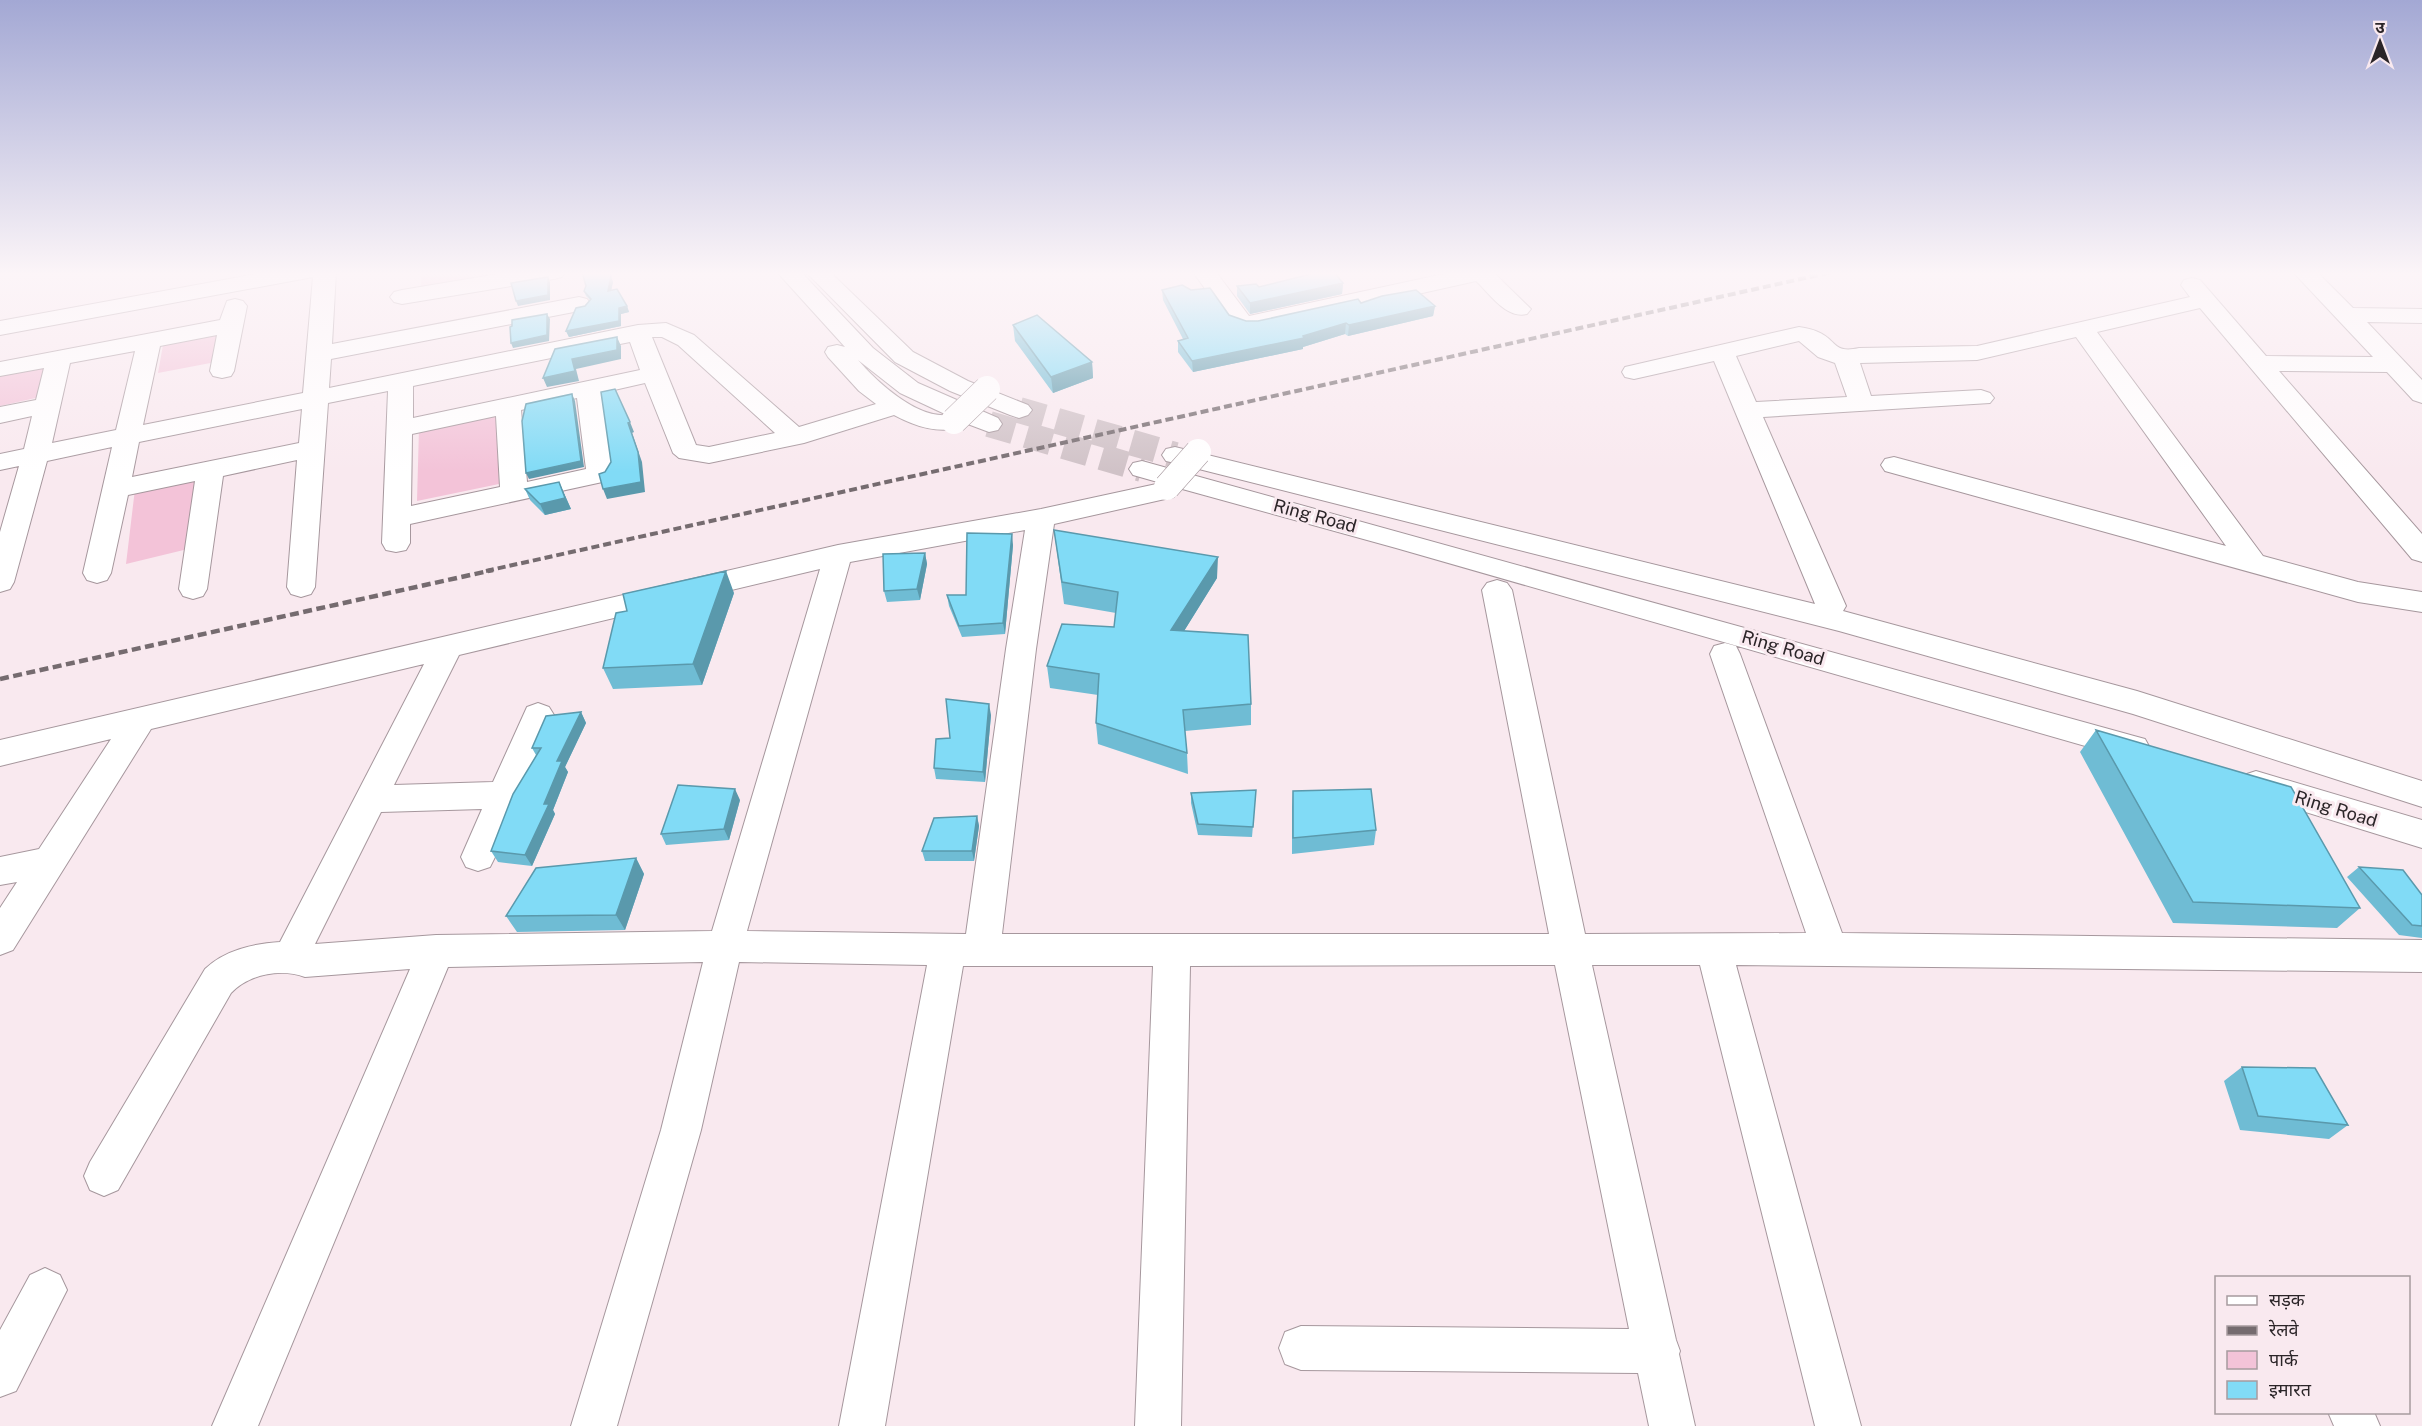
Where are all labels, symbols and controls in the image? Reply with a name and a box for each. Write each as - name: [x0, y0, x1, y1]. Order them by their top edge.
- north arrow: [2350, 12, 2410, 72]
- text: उ: [2375, 18, 2385, 37]
- street label: Ring Road: [1271, 494, 1359, 537]
- street label: Ring Road: [1739, 626, 1827, 669]
- street label: Ring Road: [2292, 786, 2380, 831]
- legend: [2215, 1276, 2410, 1414]
- text: सड़क: [2269, 1289, 2306, 1310]
- text: रेलवे: [2268, 1319, 2300, 1340]
- text: पार्क: [2269, 1349, 2299, 1370]
- text: इमारत: [2269, 1379, 2312, 1400]

